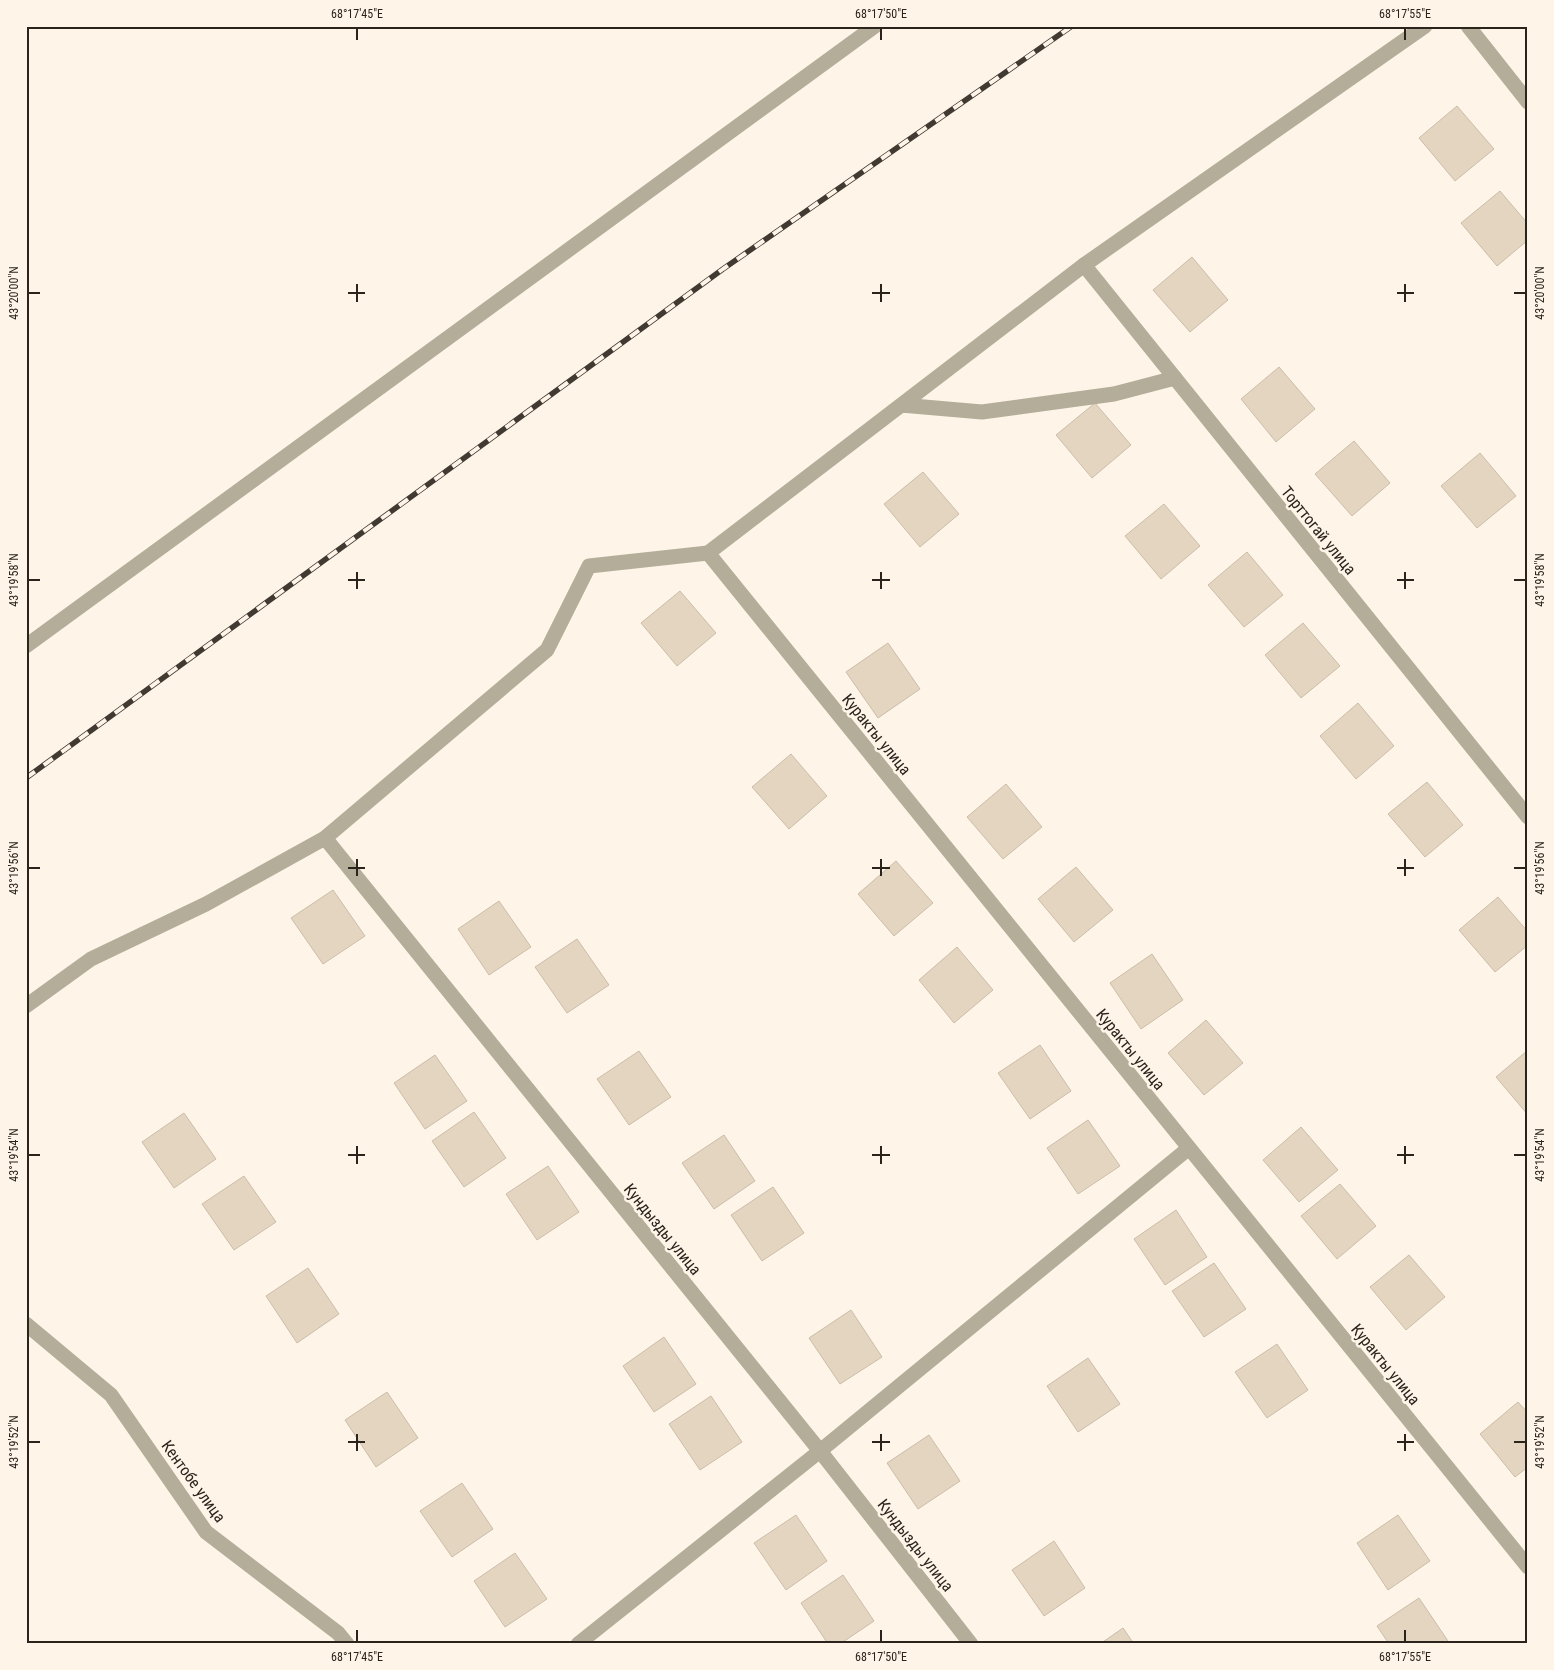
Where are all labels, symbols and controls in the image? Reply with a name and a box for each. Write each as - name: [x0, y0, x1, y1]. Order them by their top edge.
- text: 68°17'45"E: [331, 7, 383, 21]
- text: 68°17'50"E: [855, 7, 907, 21]
- text: 68°17'55"E: [1379, 7, 1431, 21]
- text: 43°20'00"N: [7, 266, 21, 320]
- text: 43°20'00"N: [1533, 266, 1547, 320]
- street label: Торттогай улица: [1277, 482, 1360, 578]
- text: 43°19'58"N: [7, 553, 21, 607]
- text: 43°19'58"N: [1533, 553, 1547, 607]
- street label: Куракты улица: [838, 690, 915, 779]
- text: 43°19'56"N: [7, 841, 21, 895]
- text: 43°19'56"N: [1533, 841, 1547, 895]
- street label: Куракты улица: [1092, 1005, 1169, 1094]
- text: 43°19'54"N: [7, 1128, 21, 1182]
- text: 43°19'54"N: [1533, 1128, 1547, 1182]
- street label: Кундызды улица: [620, 1180, 705, 1279]
- street label: Куракты улица: [1347, 1320, 1424, 1409]
- text: 43°19'52"N: [7, 1415, 21, 1469]
- text: 43°19'52"N: [1533, 1415, 1547, 1469]
- street label: Кентобе улица: [158, 1437, 230, 1526]
- street label: Кундызды улица: [874, 1495, 958, 1595]
- text: 68°17'45"E: [331, 1650, 383, 1664]
- text: 68°17'50"E: [855, 1650, 907, 1664]
- text: 68°17'55"E: [1379, 1650, 1431, 1664]

